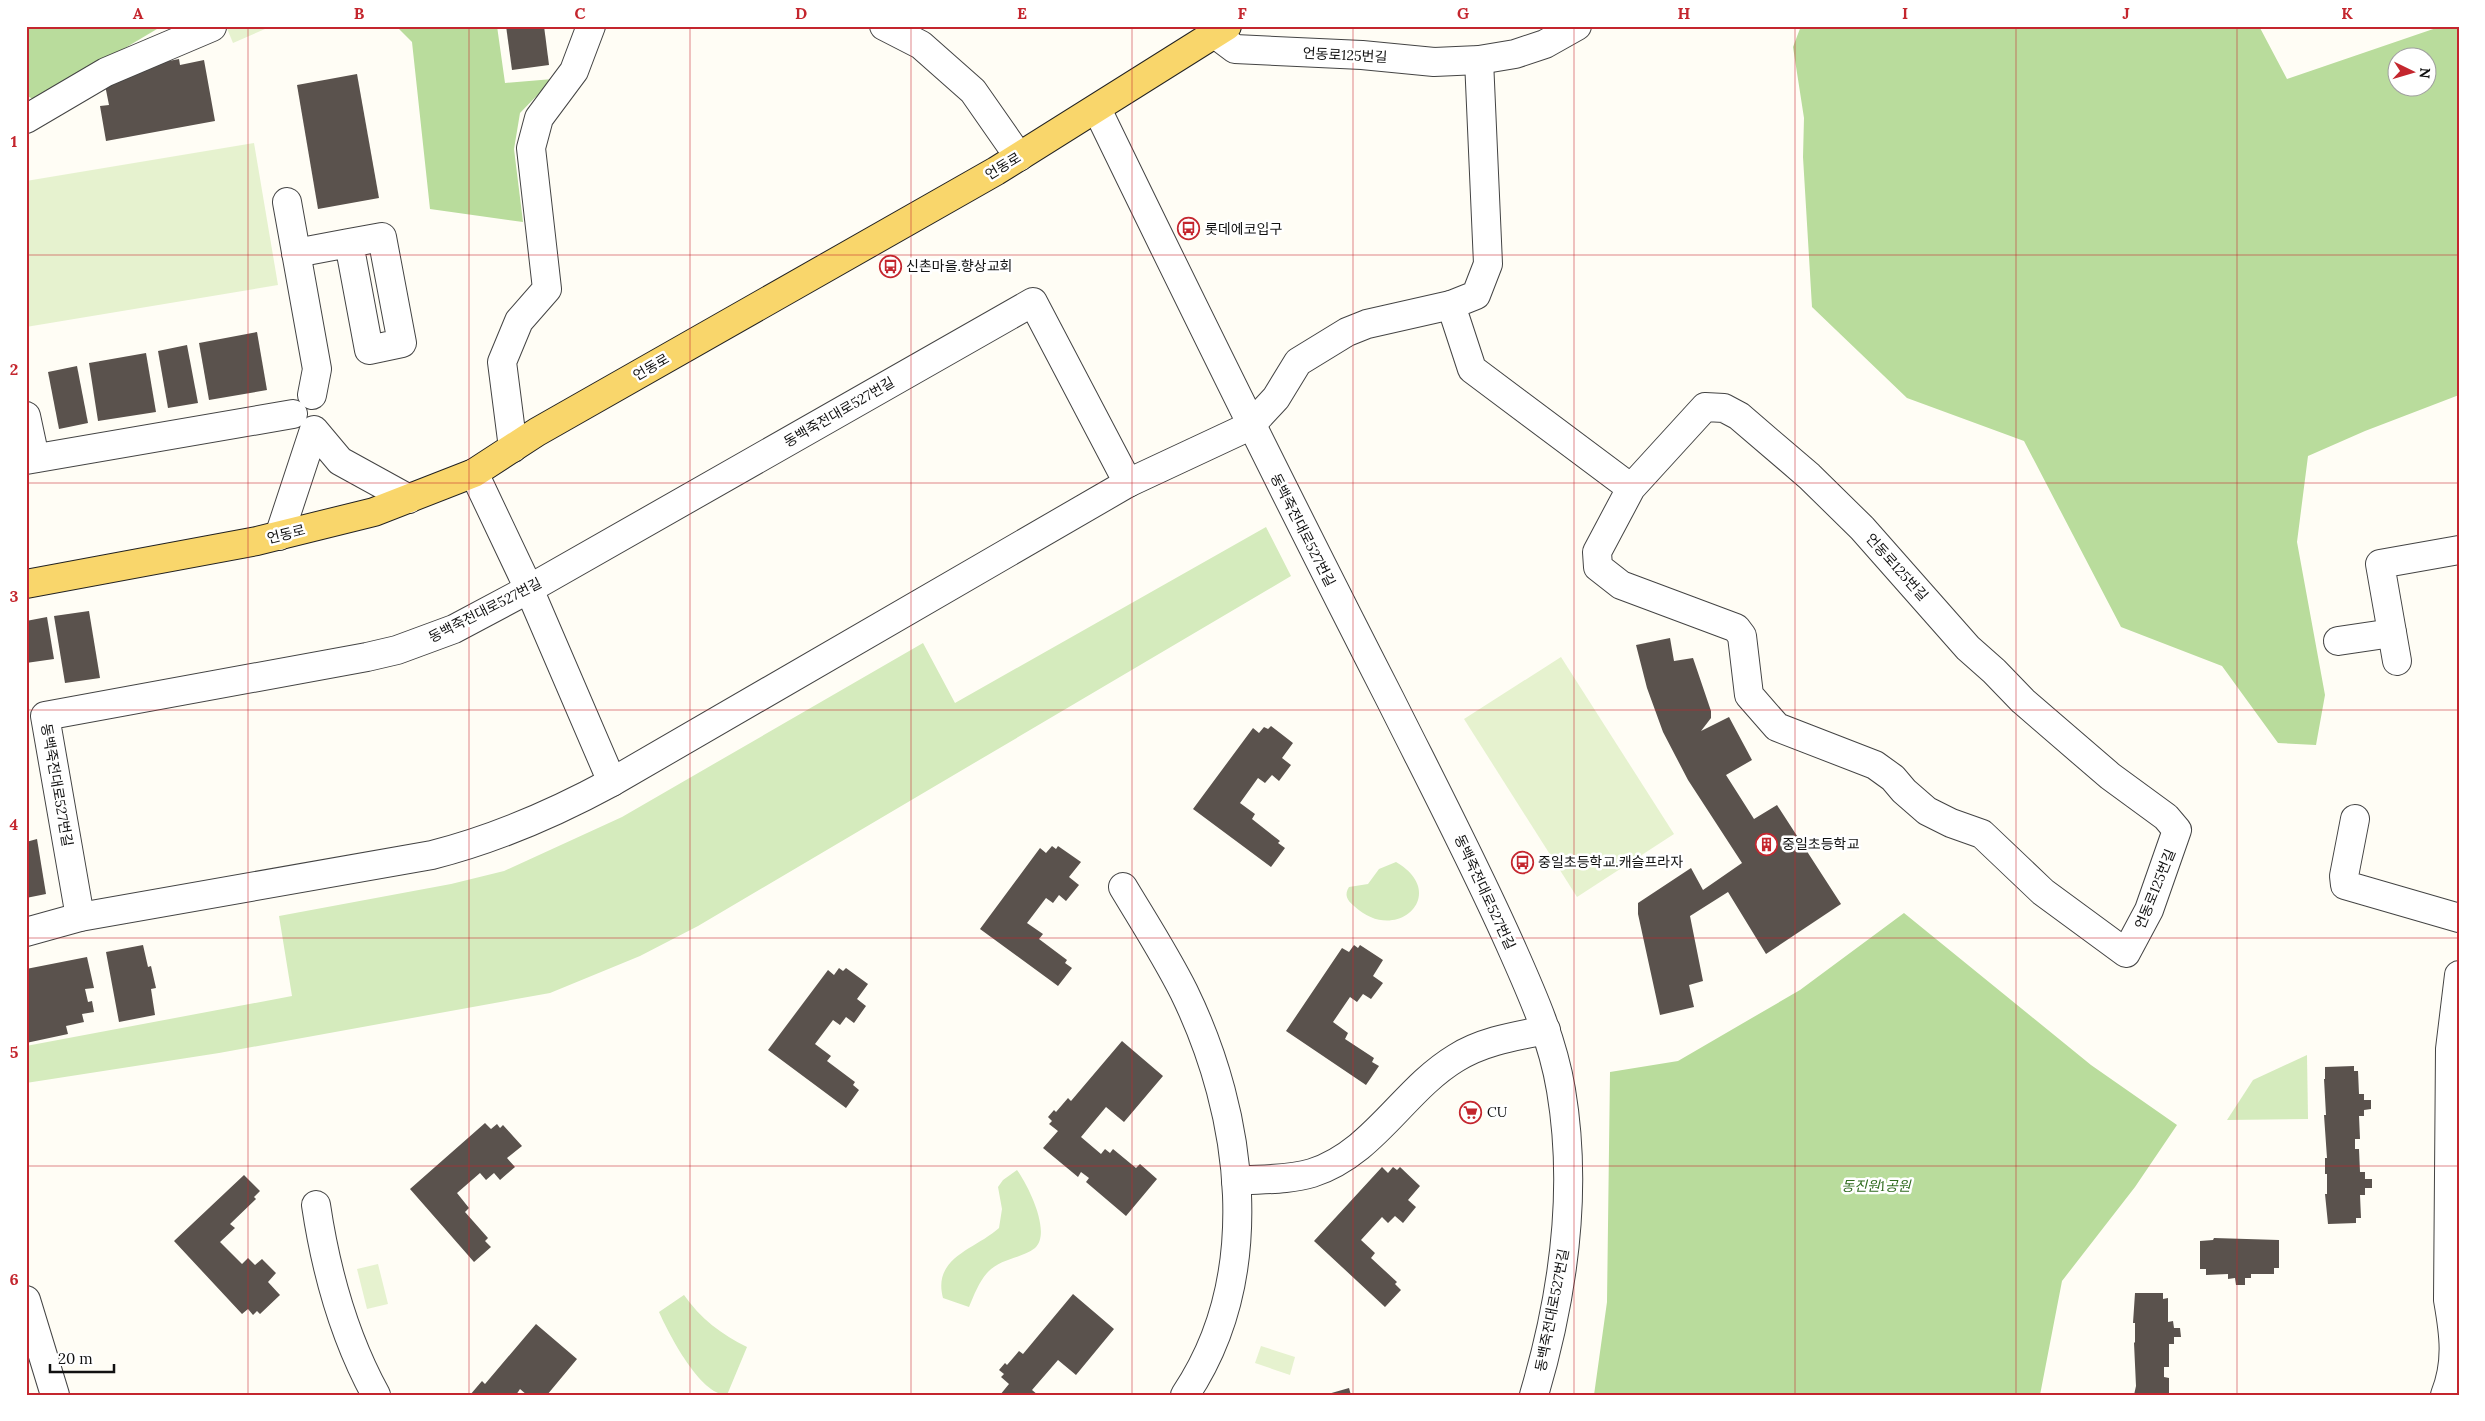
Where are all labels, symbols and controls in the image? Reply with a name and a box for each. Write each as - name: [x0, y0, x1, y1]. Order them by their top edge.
- text: A: [133, 3, 144, 23]
- text: B: [354, 3, 365, 23]
- text: C: [574, 3, 586, 23]
- text: D: [795, 3, 807, 23]
- text: E: [1017, 3, 1027, 23]
- text: F: [1237, 3, 1247, 23]
- text: G: [1457, 3, 1469, 23]
- text: H: [1678, 3, 1691, 23]
- text: I: [1902, 3, 1908, 23]
- text: J: [2122, 3, 2130, 23]
- text: K: [2341, 3, 2353, 23]
- street label: 언동로125번길: [1302, 44, 1388, 66]
- north arrow: [2388, 48, 2438, 98]
- text: N: [2415, 67, 2434, 79]
- text: 1: [11, 131, 17, 151]
- street label: 언동로: [982, 148, 1024, 184]
- bus stop icon: 롯데에코입구: [1177, 217, 1201, 241]
- place label: 롯데에코입구: [1205, 220, 1282, 238]
- bus stop icon: 신촌마을.향상교회: [878, 254, 902, 278]
- place label: 신촌마을.향상교회: [906, 257, 1012, 275]
- street label: 언동로: [630, 349, 672, 384]
- text: 2: [10, 359, 18, 379]
- street label: 동백죽전대로527번길: [781, 373, 897, 451]
- street label: 동백죽전대로527번길: [1267, 470, 1339, 590]
- street label: 언동로: [265, 521, 307, 547]
- street label: 언동로125번길: [1862, 530, 1932, 604]
- street label: 동백죽전대로527번길: [425, 574, 545, 646]
- text: 3: [10, 586, 19, 606]
- street label: 동백죽전대로527번길: [37, 722, 77, 848]
- text: 4: [10, 814, 19, 834]
- street label: 동백죽전대로527번길: [1451, 832, 1519, 952]
- building icon: 중일초등학교: [1754, 832, 1778, 856]
- place label: 중일초등학교: [1782, 835, 1859, 853]
- street label: 언동로125번길: [2131, 846, 2179, 932]
- bus stop icon: 중일초등학교.캐슬프라자: [1510, 850, 1534, 874]
- place label: 중일초등학교.캐슬프라자: [1538, 853, 1683, 871]
- text: 5: [10, 1042, 19, 1062]
- supermarket icon: CU: [1459, 1100, 1483, 1124]
- place label: CU: [1487, 1103, 1508, 1121]
- park label: 동진원1공원: [1841, 1177, 1912, 1195]
- street label: 동백죽전대로527번길: [1531, 1247, 1573, 1373]
- text: 6: [9, 1269, 19, 1289]
- scale bar: [50, 1341, 114, 1373]
- text: 20 m: [58, 1349, 93, 1368]

